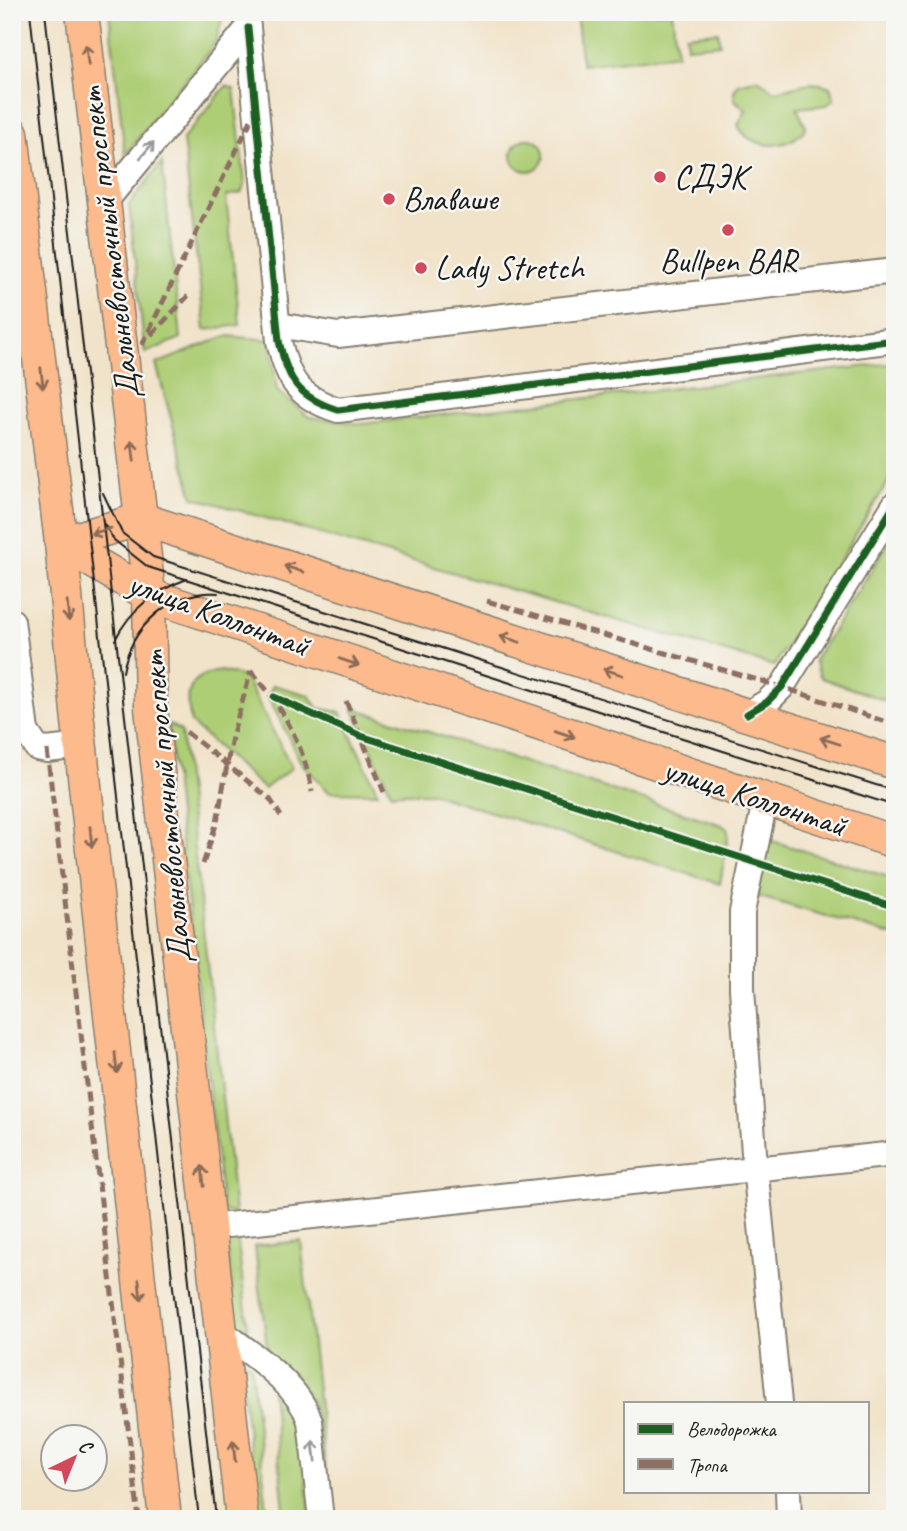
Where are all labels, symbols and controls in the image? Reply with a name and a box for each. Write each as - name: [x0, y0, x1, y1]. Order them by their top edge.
- one-way arrow: [81, 44, 94, 67]
- street label: Дальневосточный проспект: [69, 83, 149, 402]
- one-way arrow: [140, 141, 155, 159]
- place label: СДЭК: [674, 156, 753, 198]
- marker: СДЭК: [652, 169, 668, 185]
- place label: Влаваше: [403, 178, 500, 220]
- marker: Влаваше: [381, 191, 397, 207]
- marker: Bullpen BAR: [720, 222, 736, 238]
- place label: Bullpen BAR: [660, 240, 800, 282]
- place label: Lady Stretch: [435, 247, 585, 289]
- marker: Lady Stretch: [413, 260, 429, 276]
- one-way arrow: [35, 366, 48, 388]
- one-way arrow: [127, 440, 140, 463]
- one-way arrow: [90, 525, 112, 538]
- street label: улица Коллонтай: [121, 561, 317, 667]
- one-way arrow: [283, 561, 305, 574]
- one-way arrow: [61, 599, 74, 622]
- one-way arrow: [499, 631, 521, 644]
- street label: Дальневосточный проспект: [131, 647, 201, 965]
- one-way arrow: [338, 657, 360, 669]
- one-way arrow: [603, 664, 625, 677]
- one-way arrow: [554, 728, 576, 741]
- one-way arrow: [819, 734, 841, 747]
- street label: улица Коллонтай: [656, 747, 854, 847]
- one-way arrow: [85, 825, 98, 848]
- one-way arrow: [109, 1052, 122, 1074]
- one-way arrow: [197, 1165, 210, 1188]
- one-way arrow: [134, 1278, 147, 1300]
- legend: [624, 1402, 869, 1492]
- text: Велодорожка: [687, 1416, 777, 1442]
- north arrow: [38, 1422, 108, 1492]
- text: С: [73, 1434, 98, 1460]
- one-way arrow: [228, 1440, 241, 1463]
- one-way arrow: [307, 1440, 320, 1463]
- text: Тропа: [687, 1452, 728, 1478]

